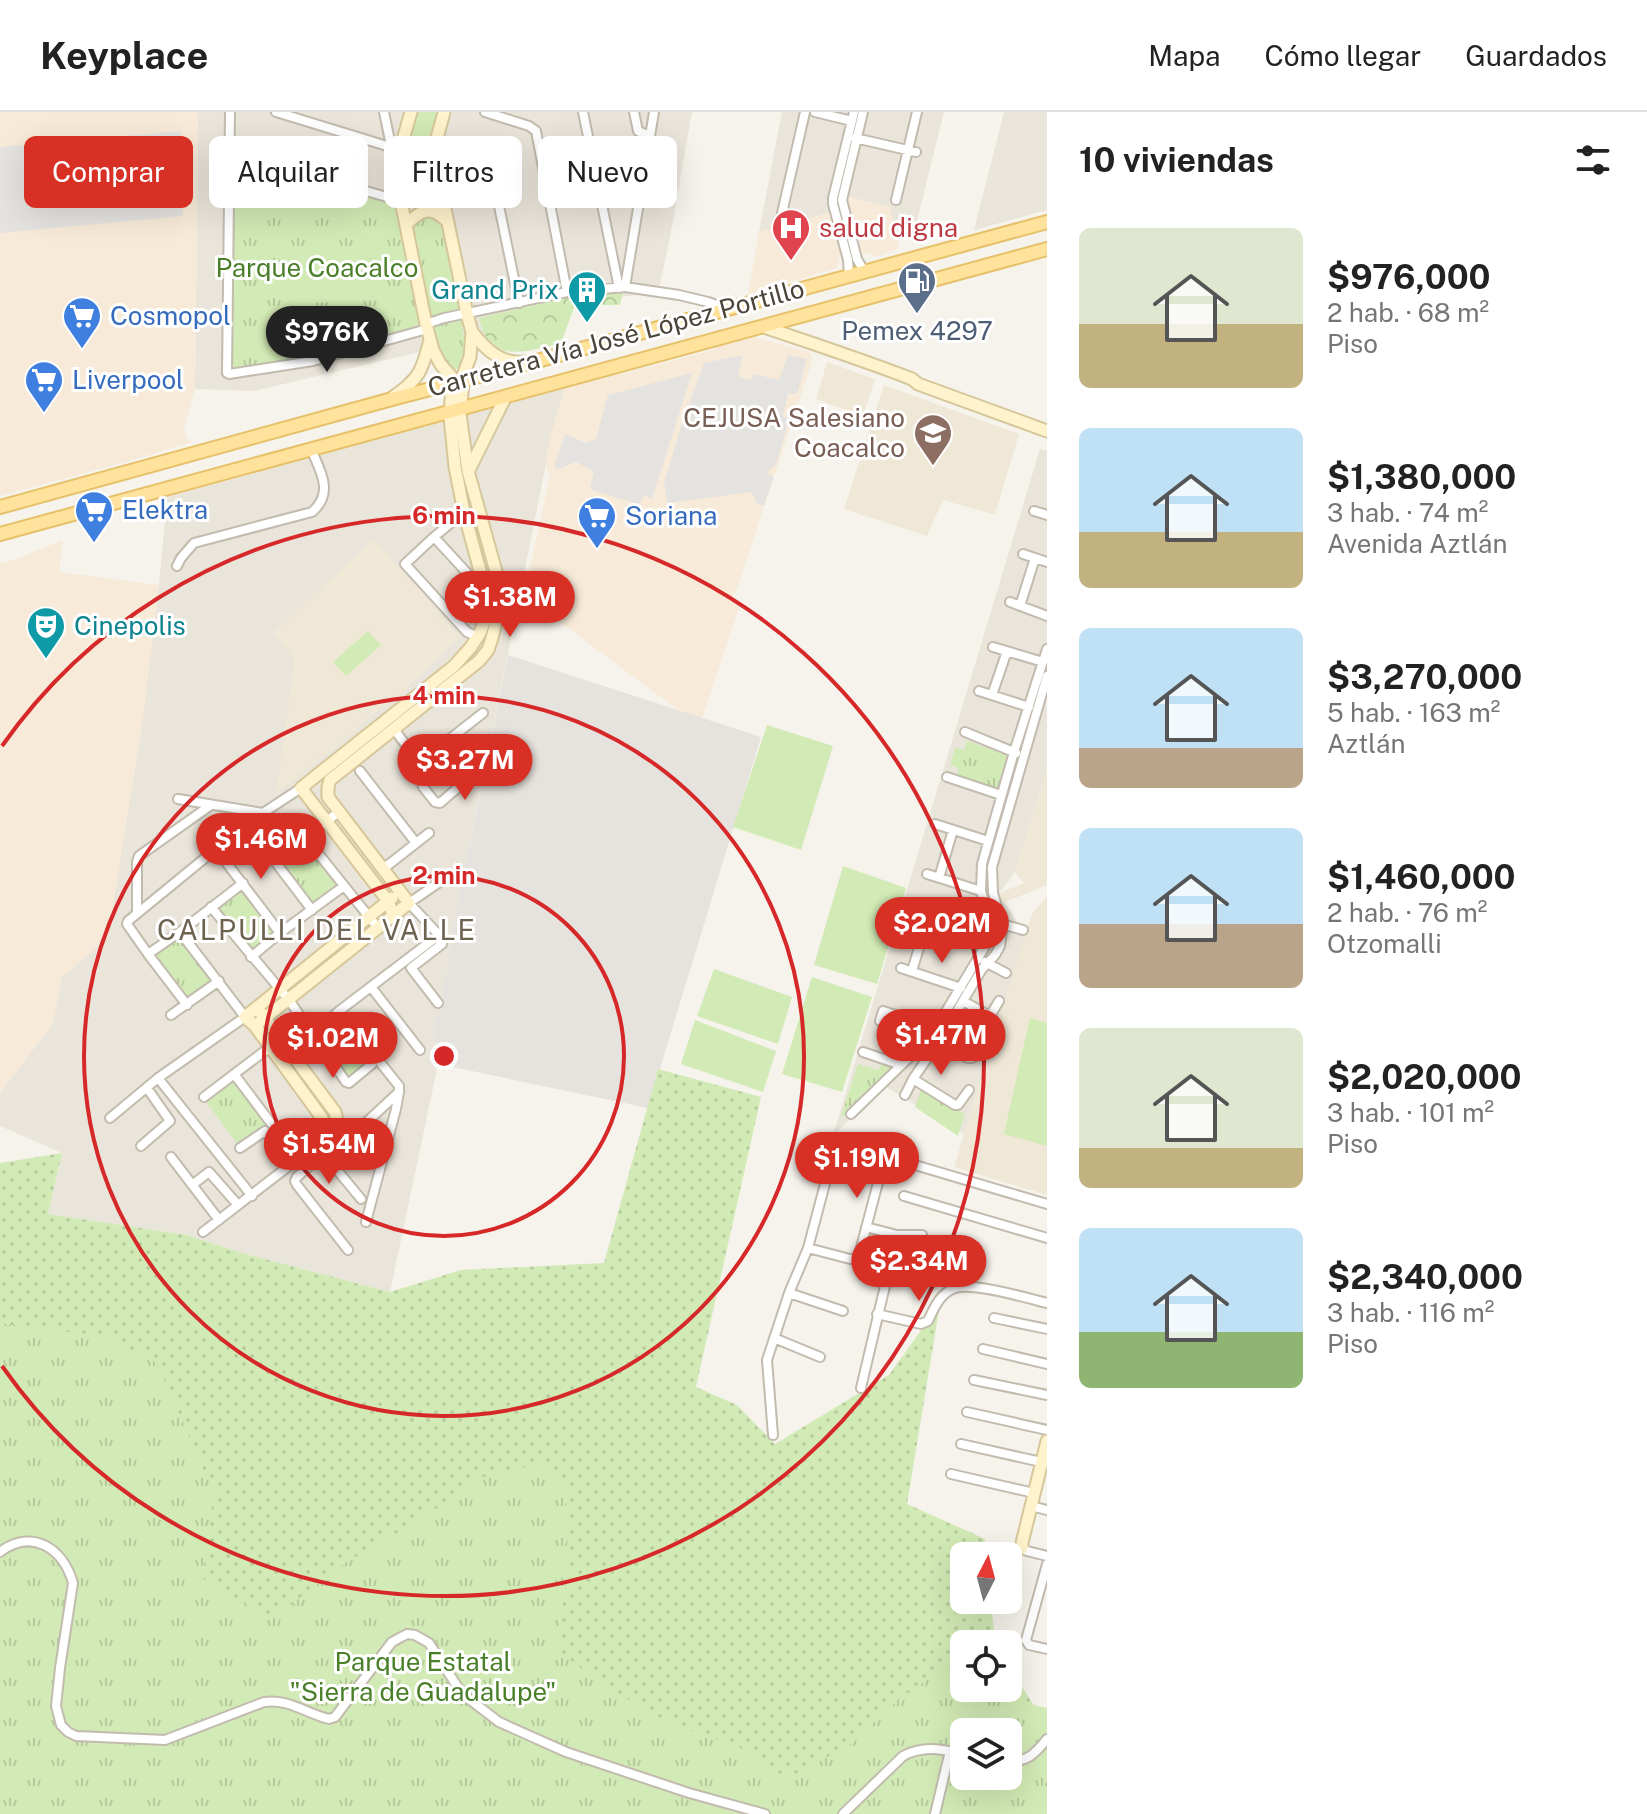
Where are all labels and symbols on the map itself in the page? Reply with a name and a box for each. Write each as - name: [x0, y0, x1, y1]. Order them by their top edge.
- hospital icon: salud digna: [770, 207, 812, 262]
- place label: salud digna: [819, 212, 958, 243]
- park label: Parque Coacalco: [215, 252, 419, 283]
- fuel station icon: Pemex 4297: [896, 260, 938, 315]
- building icon: Grand Prix: [566, 269, 608, 324]
- street label: Carretera Vía José López Portillo: [424, 272, 808, 403]
- place label: Grand Prix: [431, 274, 559, 305]
- supermarket icon: Cosmopol: [61, 295, 103, 350]
- place label: Cosmopol: [110, 300, 231, 331]
- pin: $976K: [271, 306, 383, 374]
- place label: Pemex 4297: [841, 315, 993, 346]
- supermarket icon: Liverpool: [23, 359, 65, 414]
- place label: Liverpool: [72, 364, 184, 395]
- place label: CEJUSA Salesiano Coacalco: [683, 402, 905, 463]
- school or university icon: CEJUSA Salesiano Coacalco: [912, 412, 954, 467]
- supermarket icon: Elektra: [73, 489, 115, 544]
- place label: Elektra: [122, 494, 208, 525]
- supermarket icon: Soriana: [576, 495, 618, 550]
- place label: Soriana: [625, 500, 717, 531]
- text: 6 min: [412, 501, 476, 529]
- pin: $1.38M: [445, 571, 575, 639]
- theatre icon: Cinepolis: [25, 605, 67, 660]
- place label: Cinepolis: [74, 610, 186, 641]
- text: 4 min: [412, 681, 476, 709]
- pin: $3.27M: [400, 734, 530, 802]
- pin: $1.46M: [196, 813, 326, 881]
- text: 2 min: [413, 861, 475, 889]
- pin: $2.02M: [877, 897, 1007, 965]
- district label: CALPULLI DEL VALLE: [157, 913, 477, 946]
- pin: $1.47M: [876, 1009, 1006, 1077]
- pin: $1.02M: [268, 1012, 398, 1080]
- centre of rings: [430, 1042, 458, 1070]
- pin: $1.54M: [264, 1118, 394, 1186]
- pin: $1.19M: [792, 1132, 922, 1200]
- pin: $2.34M: [854, 1235, 984, 1303]
- north arrow: [950, 1542, 1022, 1614]
- park label: Parque Estatal "Sierra de Guadalupe": [290, 1646, 556, 1707]

